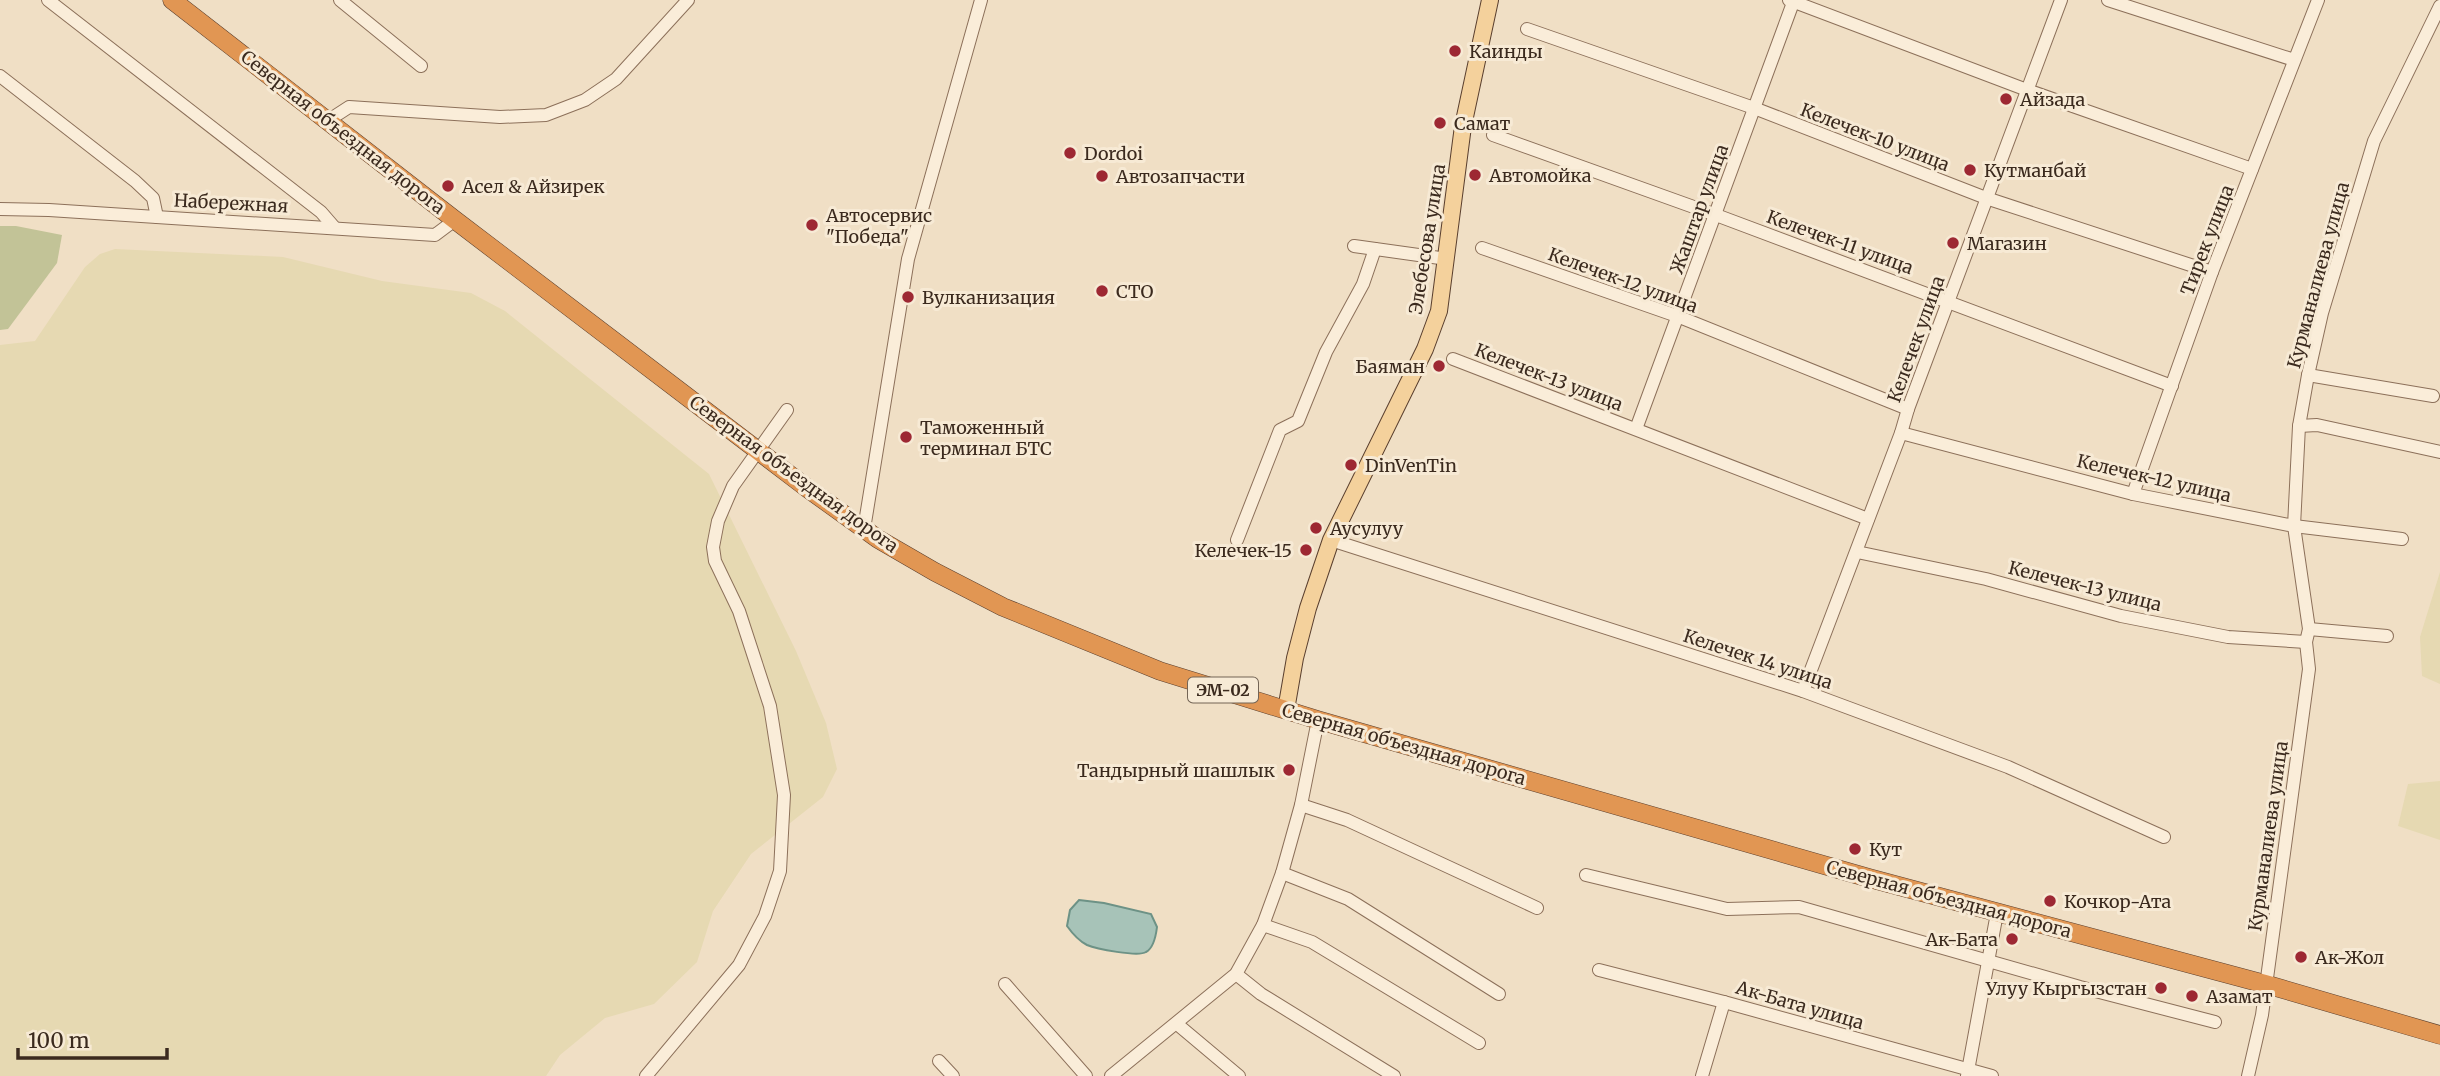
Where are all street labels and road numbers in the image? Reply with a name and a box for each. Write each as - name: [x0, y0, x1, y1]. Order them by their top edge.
- street label: Северная объездная дорога: [236, 45, 450, 219]
- street label: Келечек-10 улица: [1797, 98, 1953, 176]
- street label: Жаштар улица: [1665, 141, 1733, 277]
- street label: Элебесова улица: [1404, 162, 1450, 316]
- street label: Курманалиева улица: [2282, 179, 2354, 371]
- street label: Тирек улица: [2175, 181, 2239, 298]
- street label: Набережная: [173, 189, 289, 217]
- street label: Келечек-11 улица: [1763, 205, 1917, 279]
- street label: Келечек-12 улица: [1545, 242, 1701, 318]
- street label: Келечек улица: [1882, 272, 1950, 406]
- street label: Келечек-13 улица: [1472, 338, 1627, 416]
- street label: Северная объездная дорога: [685, 390, 903, 558]
- street label: Келечек-12 улица: [2075, 449, 2234, 507]
- street label: Келечек-13 улица: [2006, 556, 2164, 616]
- street label: Келечек 14 улица: [1680, 624, 1836, 694]
- road number: ЭМ-02: [1188, 678, 1258, 702]
- street label: Северная объездная дорога: [1279, 698, 1529, 790]
- street label: Курманалиева улица: [2243, 739, 2293, 933]
- street label: Северная объездная дорога: [1824, 855, 2074, 943]
- street label: Ак-Бата улица: [1732, 975, 1867, 1034]

